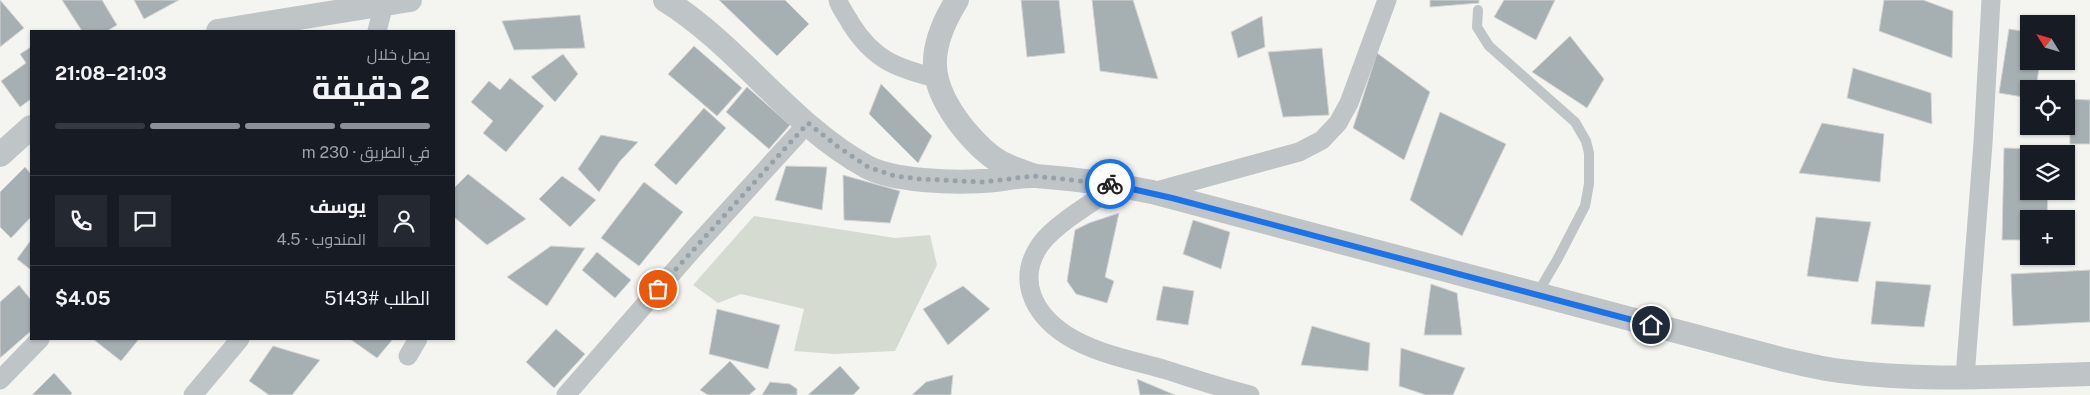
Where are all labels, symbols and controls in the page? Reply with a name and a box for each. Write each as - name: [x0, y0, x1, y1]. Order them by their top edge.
- north arrow: [2020, 15, 2075, 70]
- map controls: [2020, 15, 2075, 265]
- text: يصل خلال: [367, 45, 430, 64]
- text: 21:03–21:08: [55, 62, 167, 84]
- text: 2 دقيقة: [312, 69, 430, 106]
- button: locate: [2020, 80, 2075, 135]
- text: في الطريق · 230 m: [302, 143, 430, 162]
- button: layers: [2020, 145, 2075, 200]
- courier: [1085, 159, 1135, 209]
- icon: bike: [1096, 170, 1124, 198]
- button: phone: [55, 195, 107, 247]
- button: chat: [119, 195, 171, 247]
- text: يوسف: [310, 195, 366, 217]
- button: person: [378, 195, 430, 247]
- button: +: [2020, 210, 2075, 265]
- text: المندوب · 4.5: [277, 230, 366, 249]
- pin: [637, 268, 679, 310]
- icon: bag: [644, 275, 672, 303]
- text: $4.05: [55, 287, 111, 309]
- text: الطلب #5143: [324, 287, 430, 309]
- pin: [1630, 304, 1672, 346]
- icon: home: [1637, 311, 1665, 339]

